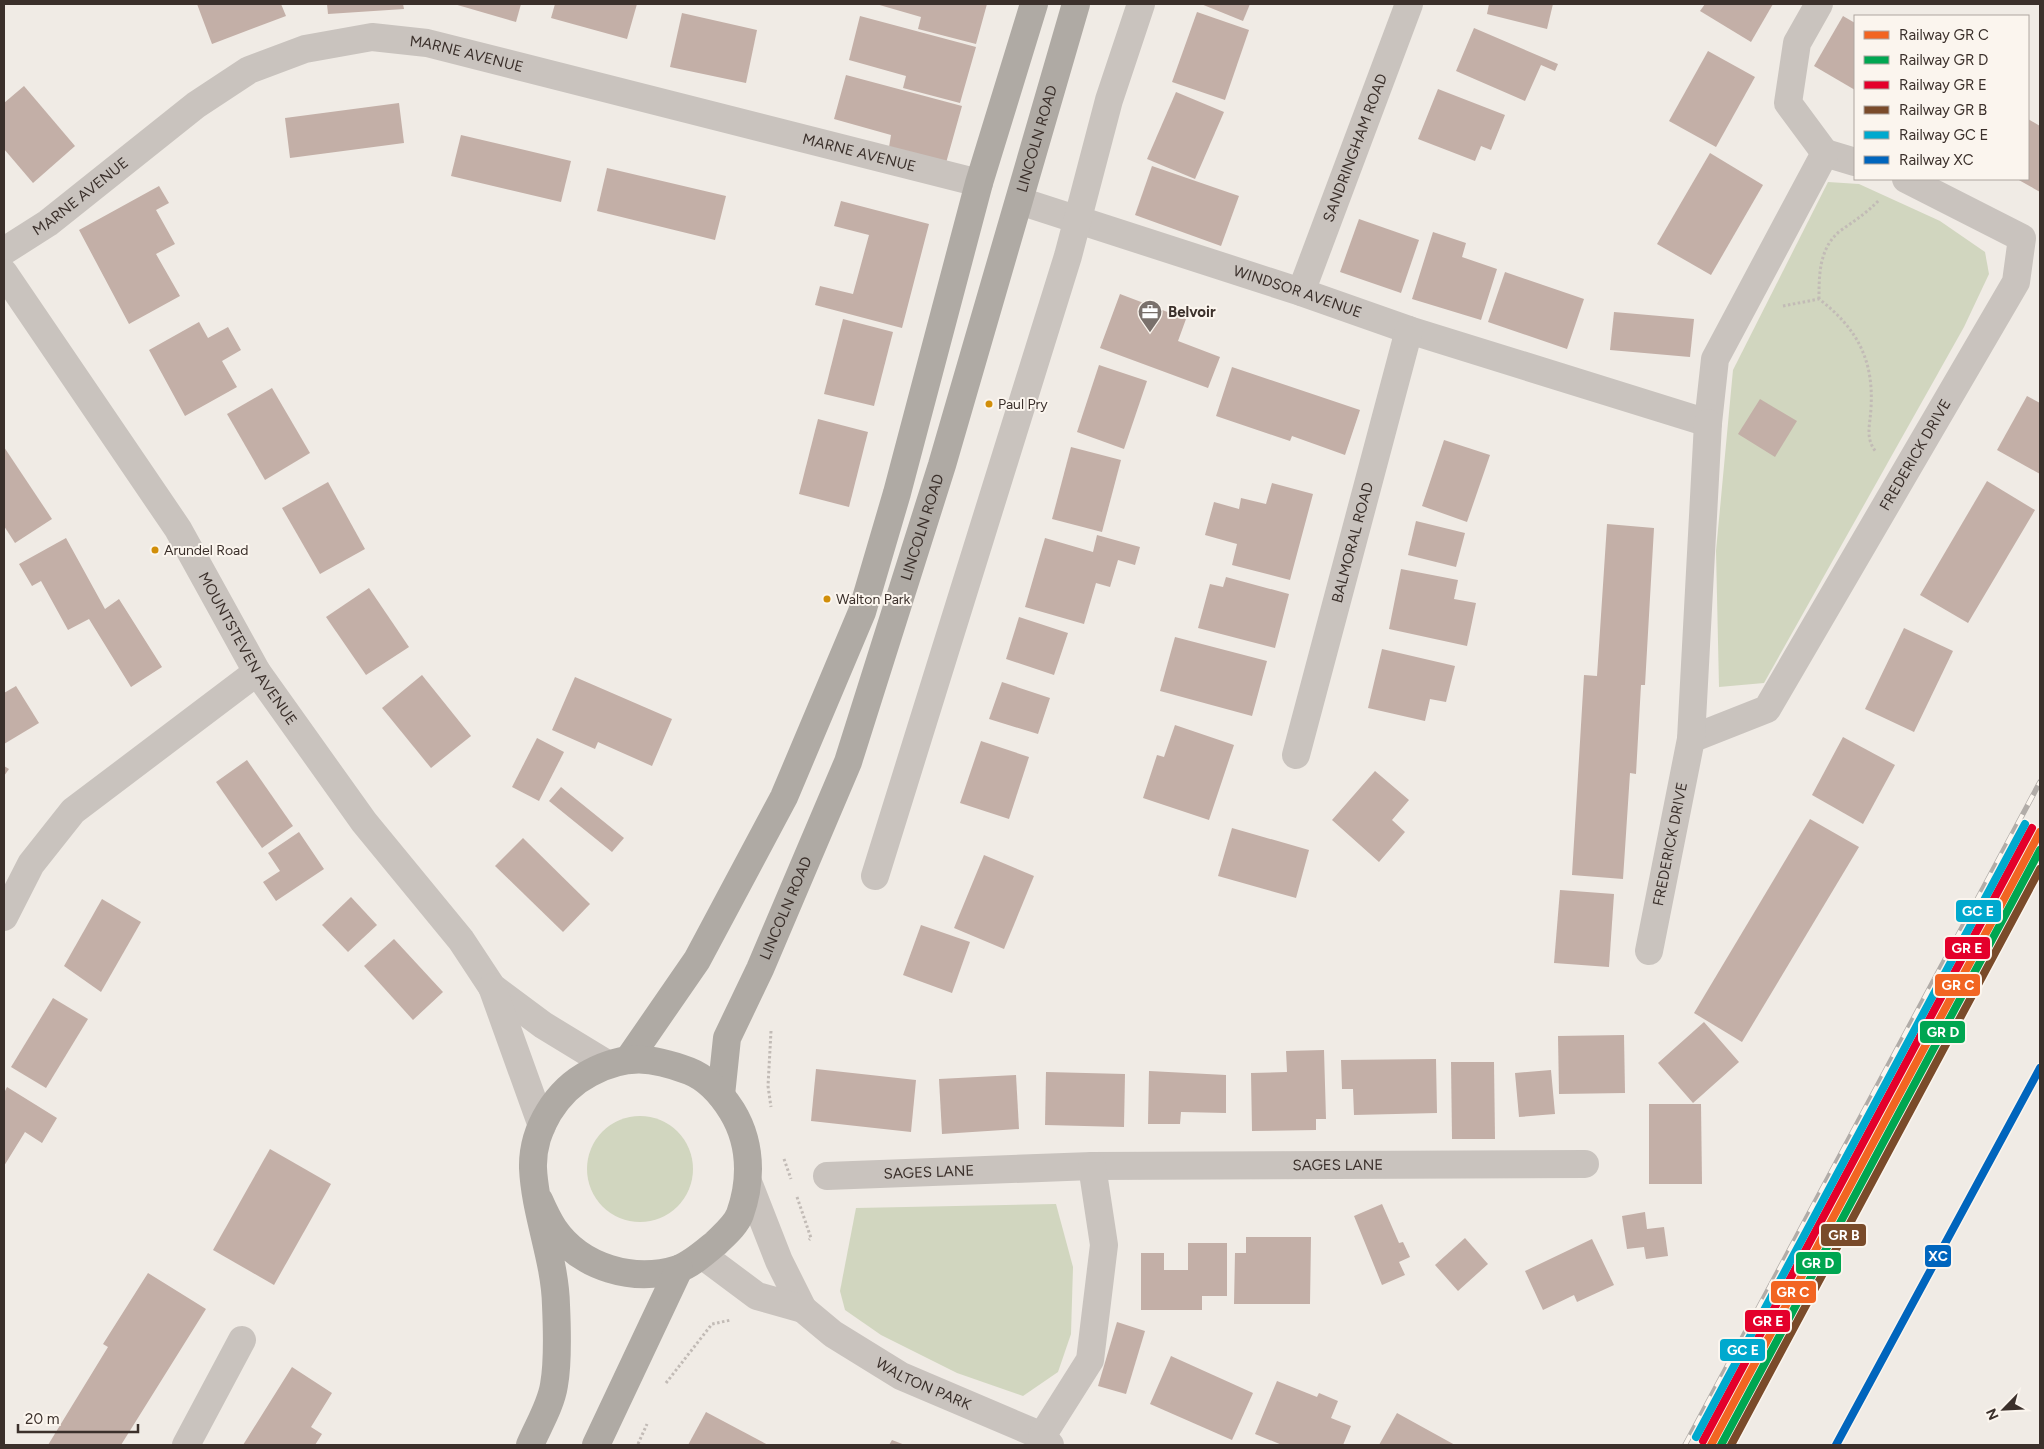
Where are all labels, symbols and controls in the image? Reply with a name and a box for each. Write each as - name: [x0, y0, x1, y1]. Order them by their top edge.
- legend: [1854, 15, 2029, 180]
- text: Railway GR C: [1899, 26, 1989, 44]
- street label: MARNE AVENUE: [409, 32, 525, 76]
- text: Railway GR D: [1899, 51, 1988, 69]
- street label: SANDRINGHAM ROAD: [1319, 71, 1391, 225]
- text: Railway GR E: [1899, 76, 1987, 94]
- street label: LINCOLN ROAD: [1013, 83, 1061, 194]
- text: Railway GR B: [1899, 101, 1987, 119]
- text: Railway GC E: [1899, 126, 1988, 144]
- street label: MARNE AVENUE: [801, 130, 918, 176]
- text: Railway XC: [1899, 151, 1974, 169]
- street label: MARNE AVENUE: [29, 154, 132, 239]
- street label: WINDSOR AVENUE: [1231, 262, 1364, 322]
- office icon: Belvoir: [1137, 299, 1163, 333]
- place label: Belvoir: [1168, 303, 1216, 321]
- place label: Paul Pry: [998, 396, 1048, 413]
- street label: FREDERICK DRIVE: [1876, 396, 1955, 514]
- marker: Paul Pry: [984, 399, 994, 409]
- street label: LINCOLN ROAD: [897, 472, 948, 583]
- street label: BALMORAL ROAD: [1328, 480, 1377, 605]
- place label: Arundel Road: [164, 542, 248, 559]
- marker: Arundel Road: [150, 545, 160, 555]
- street label: MOUNTSTEVEN AVENUE: [195, 569, 301, 729]
- place label: Walton Park: [836, 591, 911, 608]
- marker: Walton Park: [822, 594, 832, 604]
- street label: FREDERICK DRIVE: [1649, 781, 1691, 908]
- street label: LINCOLN ROAD: [756, 854, 816, 963]
- line badge: GC E: [1955, 899, 2002, 923]
- text: GC E: [1962, 903, 1994, 920]
- line badge: GR E: [1944, 936, 1991, 960]
- text: GR E: [1951, 940, 1983, 957]
- line badge: GR C: [1934, 973, 1981, 997]
- text: GR C: [1942, 977, 1974, 994]
- line badge: GR D: [1919, 1020, 1966, 1044]
- text: GR D: [1927, 1024, 1959, 1041]
- street label: SAGES LANE: [1292, 1156, 1383, 1174]
- street label: SAGES LANE: [883, 1161, 975, 1183]
- line badge: GR B: [1820, 1223, 1867, 1247]
- text: GR B: [1828, 1227, 1860, 1244]
- line badge: XC: [1924, 1244, 1952, 1268]
- text: XC: [1928, 1248, 1948, 1265]
- line badge: GR D: [1795, 1251, 1842, 1275]
- text: GR D: [1802, 1255, 1834, 1272]
- line badge: GR C: [1770, 1280, 1817, 1304]
- text: GR C: [1777, 1284, 1809, 1301]
- line badge: GR E: [1744, 1309, 1791, 1333]
- text: GR E: [1752, 1313, 1784, 1330]
- line badge: GC E: [1719, 1338, 1766, 1362]
- text: GC E: [1727, 1342, 1759, 1359]
- street label: WALTON PARK: [872, 1354, 975, 1414]
- north arrow: [1979, 1384, 2029, 1434]
- scale bar: [18, 1402, 138, 1434]
- text: N: [1983, 1406, 2003, 1422]
- text: 20 m: [25, 1410, 59, 1428]

